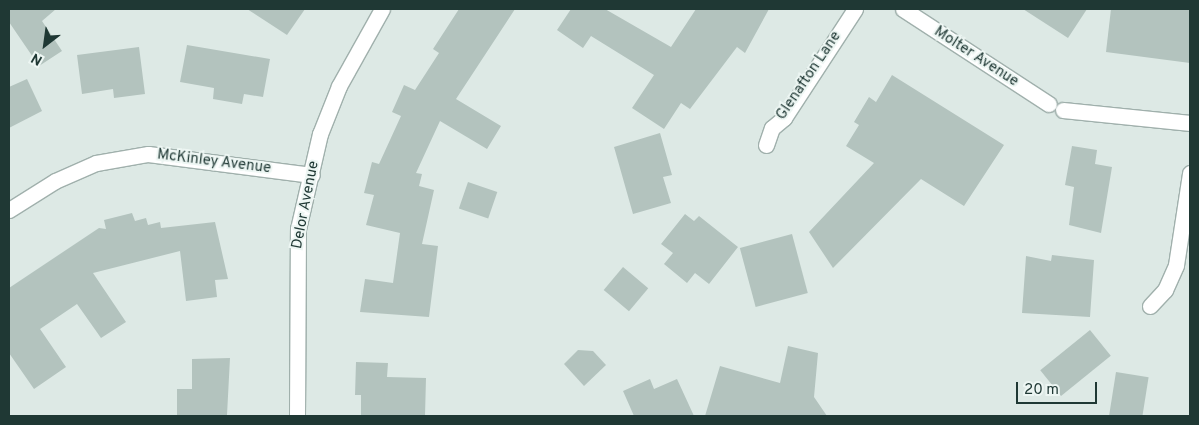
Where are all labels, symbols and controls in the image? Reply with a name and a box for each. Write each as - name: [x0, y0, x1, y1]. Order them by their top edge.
- north arrow: [20, 20, 70, 70]
- street label: Molter Avenue: [930, 23, 1022, 91]
- street label: Glenafton Lane: [773, 28, 845, 124]
- text: N: [29, 49, 46, 68]
- street label: McKinley Avenue: [156, 146, 272, 178]
- street label: Delor Avenue: [289, 159, 323, 251]
- scale bar: [1019, 372, 1100, 404]
- text: 20 m: [1024, 381, 1059, 400]

